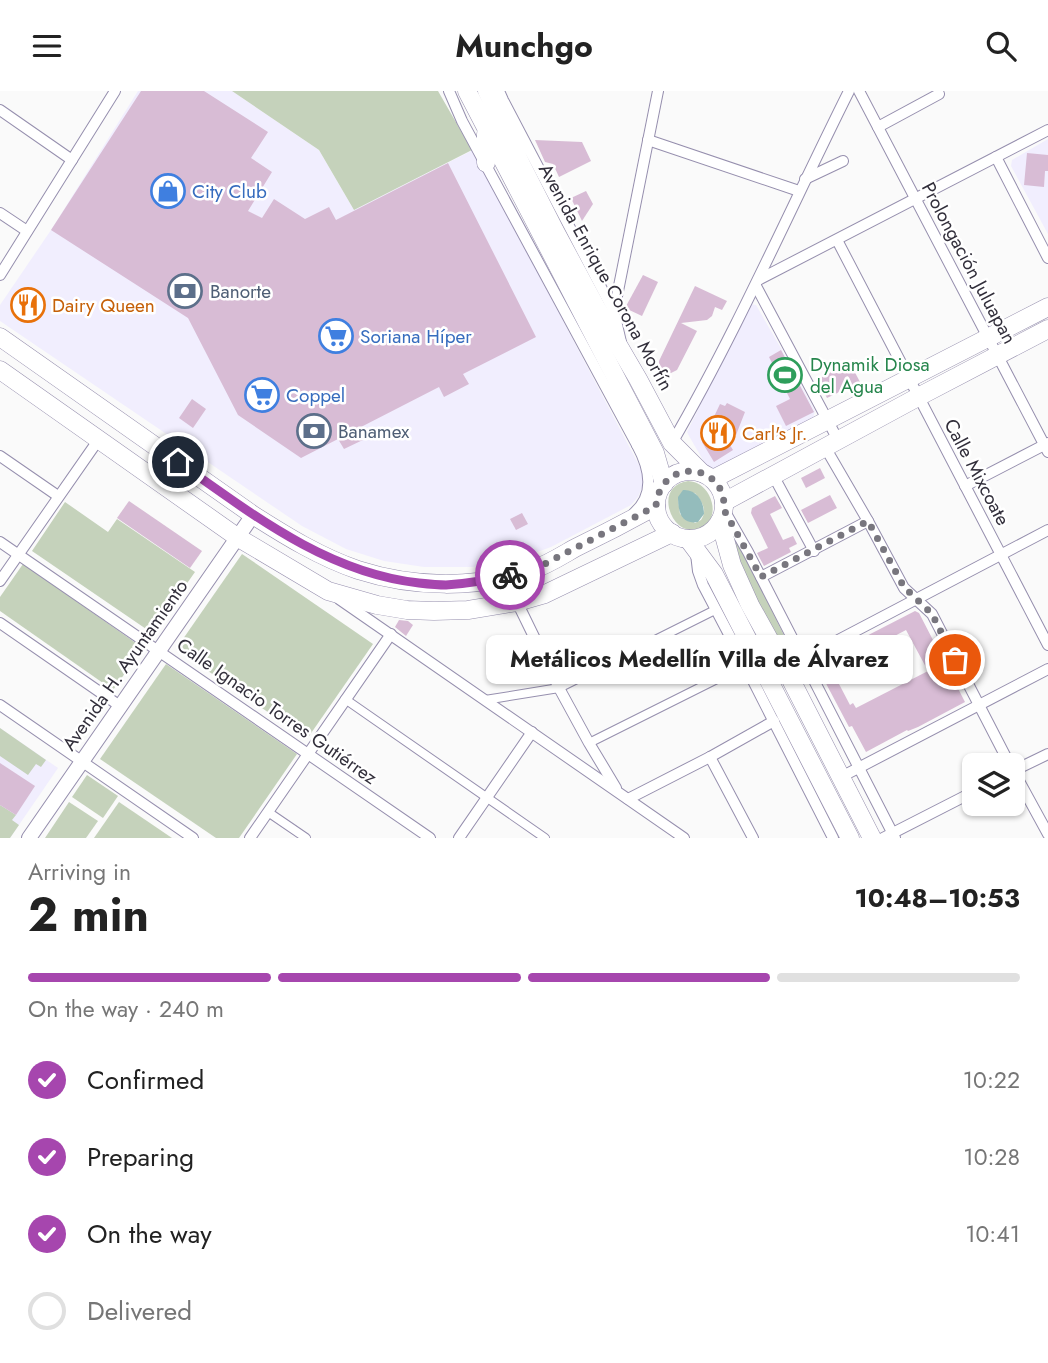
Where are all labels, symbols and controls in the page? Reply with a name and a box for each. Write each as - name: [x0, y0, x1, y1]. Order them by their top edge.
- text: Munchgo: [455, 23, 593, 69]
- icon: menu: [28, 27, 66, 65]
- icon: search: [982, 27, 1020, 65]
- street label: Avenida Enrique Corona Morfín: [532, 159, 680, 395]
- shop icon: City Club: [149, 172, 187, 210]
- street label: Prolongación Juluapan: [915, 177, 1023, 349]
- place label: City Club: [192, 178, 267, 205]
- bank icon: Banorte: [166, 272, 204, 310]
- place label: Banorte: [210, 278, 271, 305]
- restaurant icon: Dairy Queen: [9, 286, 47, 324]
- place label: Dairy Queen: [52, 292, 155, 319]
- supermarket icon: Soriana Híper: [317, 317, 355, 355]
- place label: Soriana Híper: [360, 323, 472, 350]
- place label: Dynamik Diosa del Agua: [810, 351, 930, 400]
- sports icon: Dynamik Diosa del Agua: [766, 356, 804, 394]
- supermarket icon: Coppel: [243, 376, 281, 414]
- place label: Coppel: [286, 382, 345, 409]
- bank icon: Banamex: [295, 412, 333, 450]
- restaurant icon: Carl's Jr.: [699, 414, 737, 452]
- street label: Calle Mixcoate: [938, 414, 1017, 530]
- place label: Banamex: [338, 418, 409, 445]
- place label: Carl's Jr.: [742, 420, 808, 447]
- pin: [148, 432, 208, 492]
- icon: home: [159, 443, 197, 481]
- courier: [475, 540, 545, 610]
- icon: bike: [491, 556, 529, 594]
- street label: Avenida H. Ayuntamiento: [56, 574, 194, 756]
- pin: [925, 630, 985, 690]
- street label: Calle Ignacio Torres Gutiérrez: [171, 631, 383, 791]
- callout: Metálicos Medellín Villa de Álvarez: [486, 635, 913, 685]
- icon: bag: [936, 641, 974, 679]
- text: Metálicos Medellín Villa de Álvarez: [510, 642, 889, 676]
- map controls: [962, 753, 1025, 816]
- button: layers: [962, 753, 1025, 816]
- text: Arriving in: [28, 855, 131, 889]
- text: 10:48–10:53: [855, 879, 1020, 917]
- text: 2 min: [28, 882, 149, 948]
- text: On the way · 240 m: [28, 992, 224, 1026]
- icon: check: [28, 1061, 66, 1099]
- text: Confirmed: [87, 1061, 204, 1099]
- text: 10:22: [963, 1063, 1020, 1097]
- icon: check: [28, 1138, 66, 1176]
- text: Preparing: [87, 1138, 194, 1176]
- text: 10:28: [963, 1140, 1020, 1174]
- icon: check: [28, 1215, 66, 1253]
- text: On the way: [87, 1215, 212, 1253]
- text: 10:41: [965, 1217, 1020, 1251]
- text: Delivered: [87, 1292, 192, 1330]

